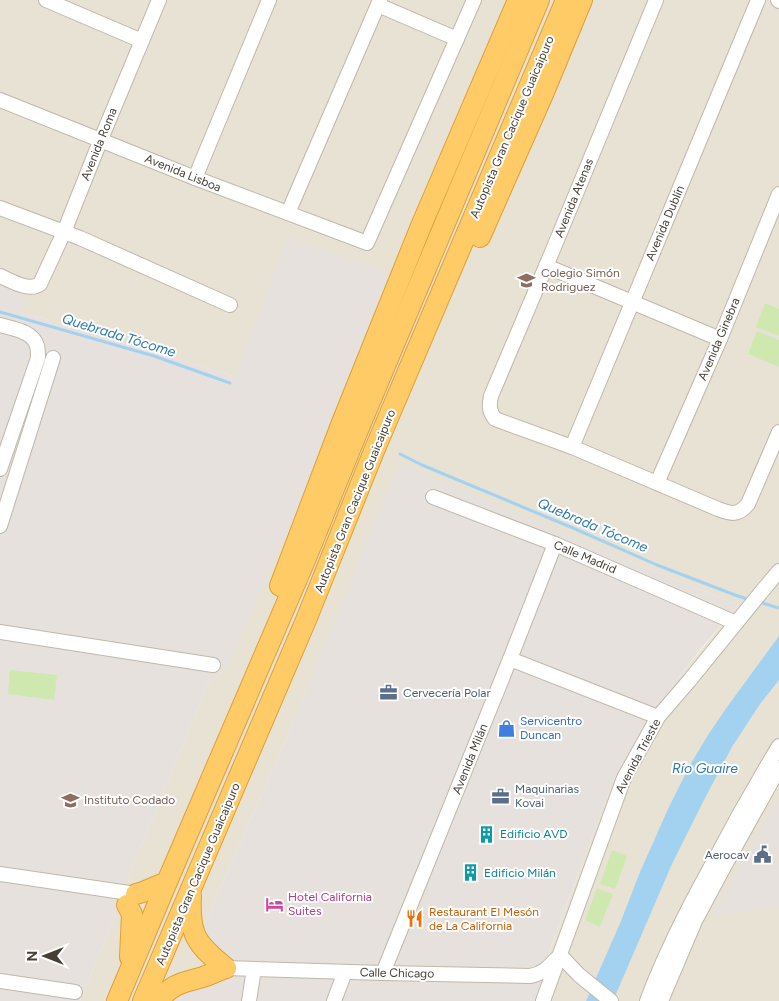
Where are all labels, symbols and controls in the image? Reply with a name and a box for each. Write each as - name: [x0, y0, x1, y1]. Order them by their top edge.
- street label: Autopista Gran Cacique Guaicaipuro: [467, 34, 557, 220]
- street label: Avenida Roma: [78, 106, 120, 182]
- street label: Avenida Lisboa: [143, 151, 223, 195]
- street label: Avenida Atenas: [552, 156, 596, 239]
- street label: Avenida Dublín: [643, 183, 687, 263]
- place label: Colegio Simón Rodriguez: [541, 266, 620, 294]
- school or university icon: Colegio Simón Rodriguez: [517, 270, 537, 290]
- street label: Avenida Ginebra: [695, 295, 743, 383]
- water label: Quebrada Tócome: [60, 310, 178, 361]
- street label: Autopista Gran Cacique Guaicaipuro: [312, 407, 398, 595]
- water label: Quebrada Tócome: [535, 495, 651, 556]
- street label: Calle Madrid: [552, 538, 618, 576]
- office icon: Cervecería Polar: [379, 683, 399, 703]
- place label: Cervecería Polar: [403, 686, 491, 700]
- place label: Servicentro Duncan: [520, 714, 582, 742]
- street label: Avenida Trieste: [612, 716, 664, 796]
- shop icon: Servicentro Duncan: [496, 718, 516, 738]
- street label: Avenida Milán: [450, 722, 491, 796]
- water label: Río Guaire: [672, 760, 738, 777]
- street label: Autopista Gran Cacique Guaicaipuro: [153, 781, 243, 967]
- place label: Maquinarias Kovai: [515, 782, 579, 810]
- office icon: Maquinarias Kovai: [491, 786, 511, 806]
- school or university icon: Instituto Codado: [60, 790, 80, 810]
- place label: Instituto Codado: [84, 793, 175, 807]
- building icon: Edificio AVD: [476, 824, 496, 844]
- place label: Edificio AVD: [500, 827, 568, 841]
- public building icon: Aerocav: [753, 845, 773, 865]
- place label: Aerocav: [705, 848, 750, 862]
- building icon: Edificio Milán: [460, 863, 480, 883]
- place label: Edificio Milán: [484, 866, 556, 880]
- place label: Hotel California Suites: [288, 890, 372, 918]
- hotel icon: Hotel California Suites: [264, 894, 284, 914]
- place label: Restaurant El Mesón de La California: [429, 905, 539, 933]
- restaurant icon: Restaurant El Mesón de La California: [405, 909, 425, 929]
- north arrow: [20, 931, 70, 981]
- text: N: [24, 951, 41, 961]
- street label: Calle Chicago: [360, 965, 434, 981]

